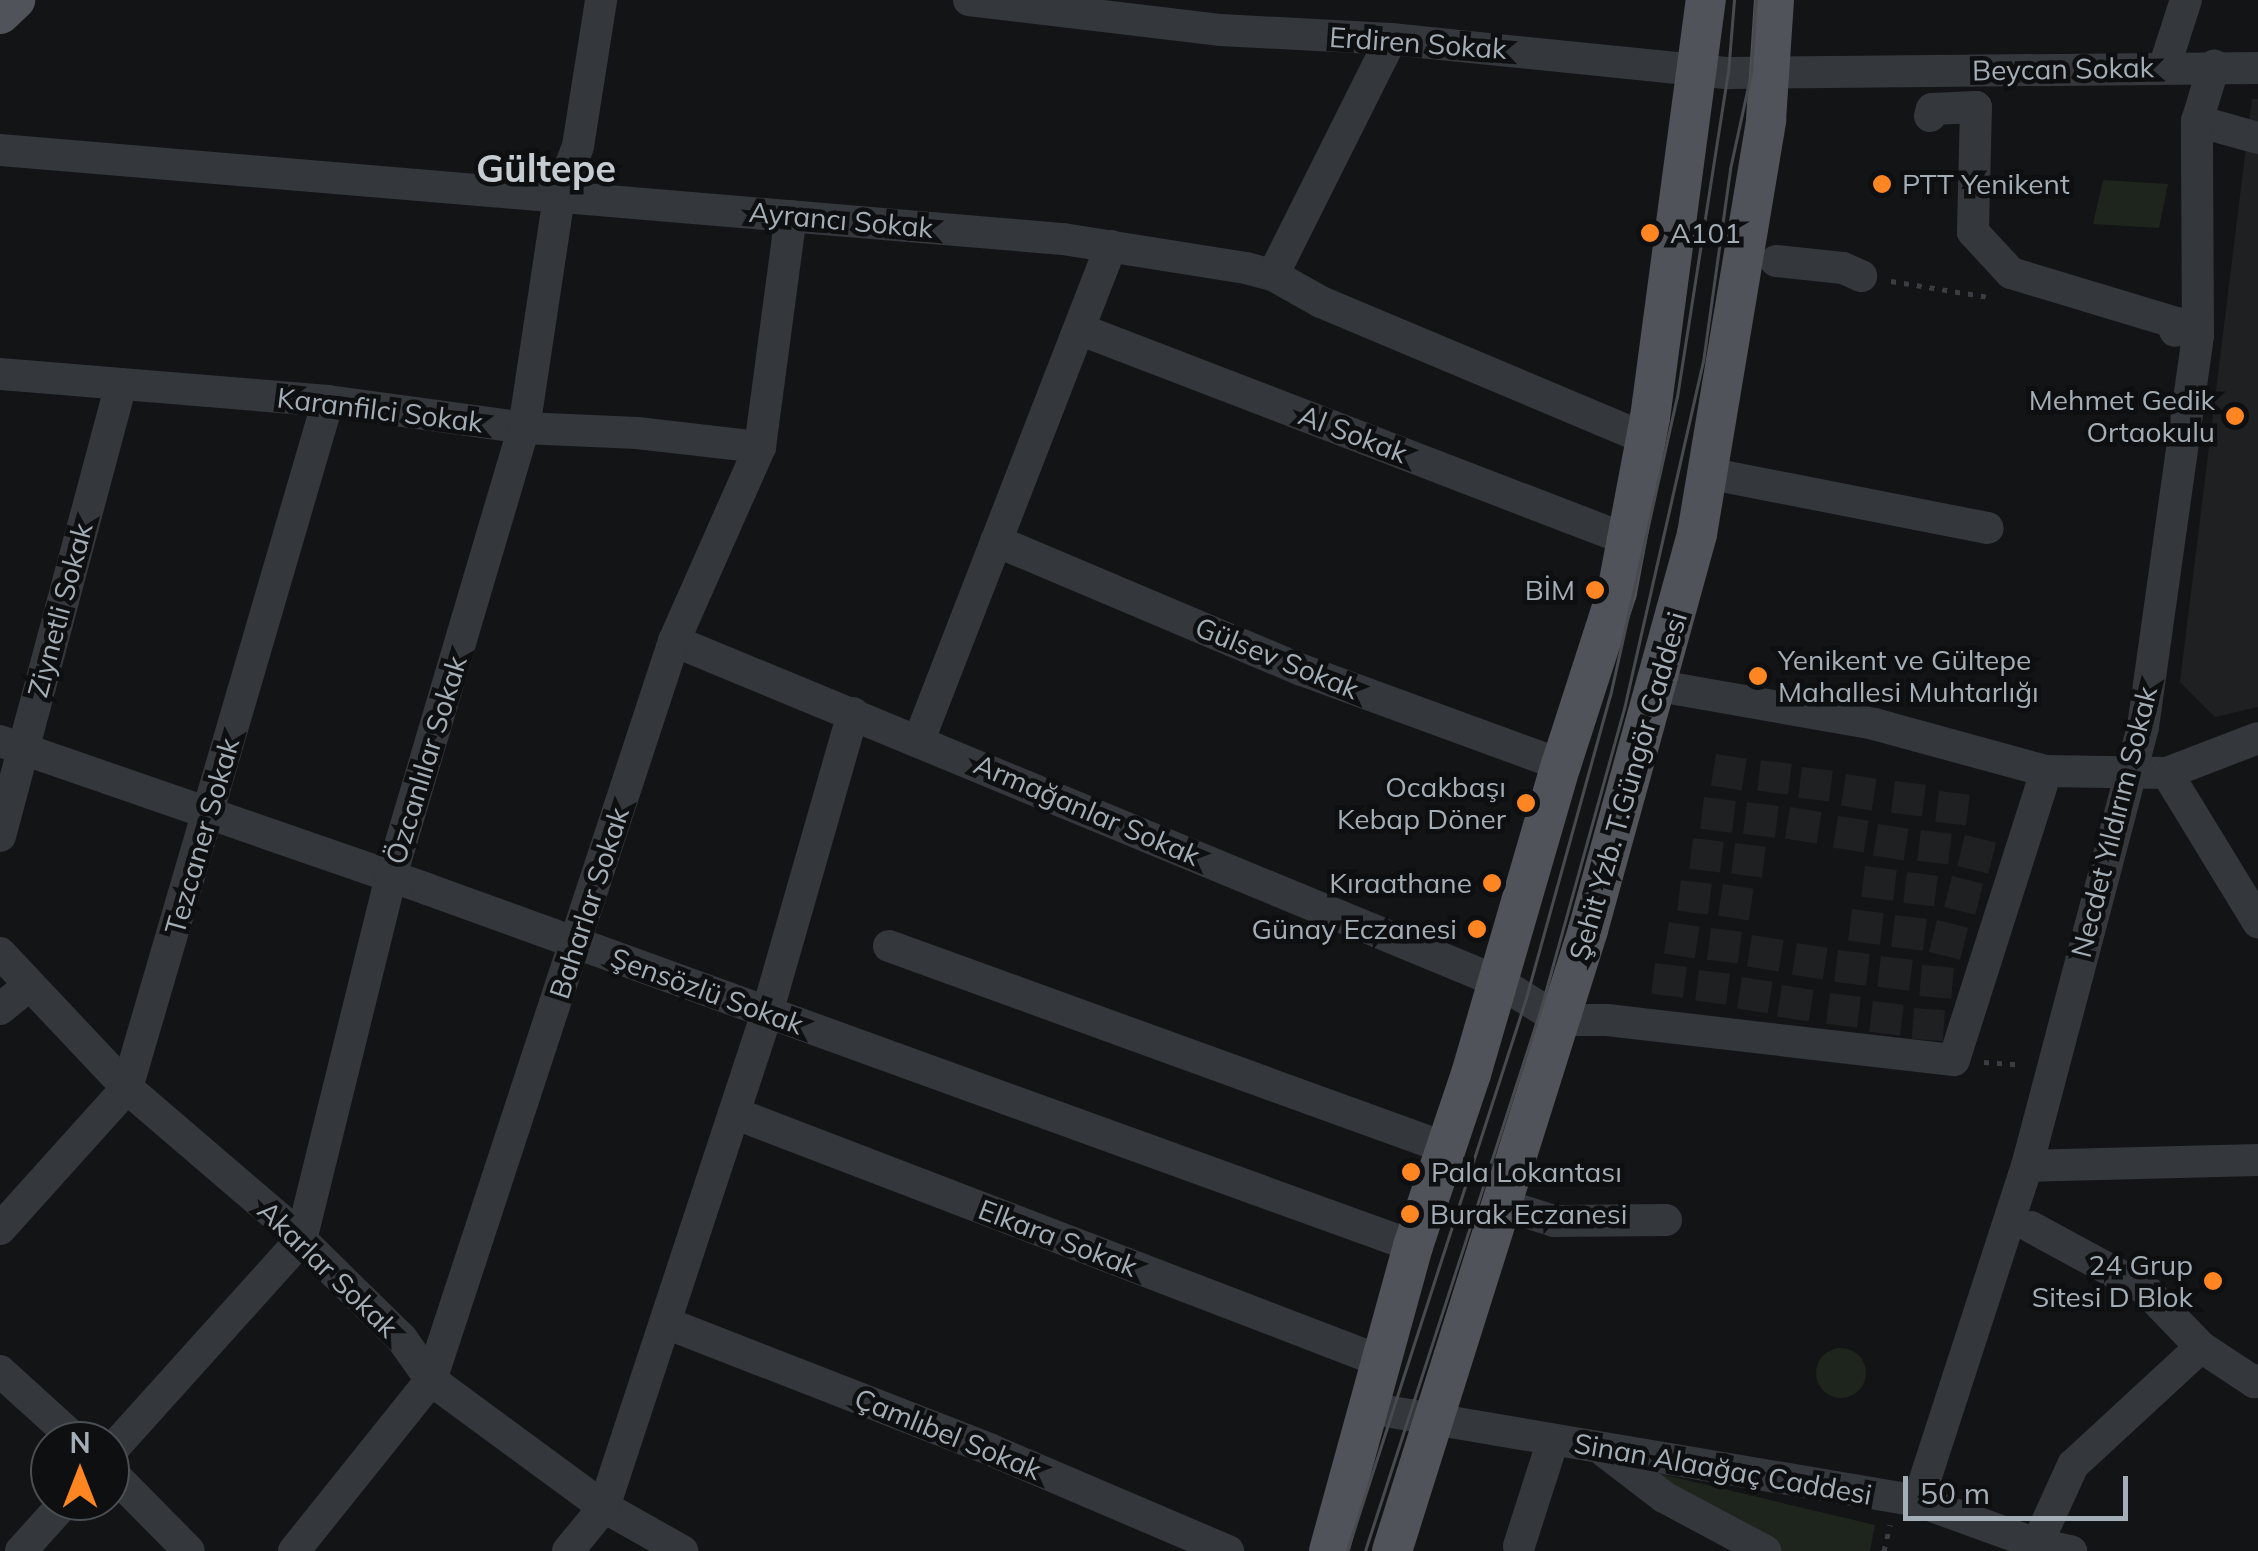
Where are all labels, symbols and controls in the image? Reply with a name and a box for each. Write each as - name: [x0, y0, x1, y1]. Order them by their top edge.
- street label: Erdiren Sokak: [1328, 20, 1508, 66]
- street label: Beycan Sokak: [1972, 51, 2154, 87]
- district label: Gültepe: [476, 146, 616, 192]
- place label: PTT Yenikent: [1902, 167, 2070, 201]
- marker: PTT Yenikent: [1871, 173, 1893, 195]
- street label: Ayrancı Sokak: [748, 195, 934, 245]
- place label: A101: [1670, 216, 1741, 250]
- marker: A101: [1639, 222, 1661, 244]
- street label: Karanfilci Sokak: [275, 381, 485, 439]
- place label: Mehmet Gedik Ortaokulu: [2029, 383, 2215, 449]
- street label: Al Sokak: [1294, 398, 1412, 470]
- marker: Mehmet Gedik Ortaokulu: [2224, 405, 2246, 427]
- street label: Ziynetli Sokak: [21, 519, 99, 701]
- place label: BİM: [1525, 573, 1575, 607]
- marker: BİM: [1584, 579, 1606, 601]
- street label: Şehit Yzb. T.Güngör Caddesi: [1562, 608, 1694, 964]
- street label: Gülsev Sokak: [1190, 610, 1364, 706]
- place label: Yenikent ve Gültepe Mahallesi Muhtarlığı: [1778, 643, 2039, 709]
- street label: Özcanlılar Sokak: [378, 652, 474, 868]
- marker: Yenikent ve Gültepe Mahallesi Muhtarlığı: [1747, 665, 1769, 687]
- street label: Necdet Yıldırım Sokak: [2064, 683, 2164, 961]
- street label: Tezcaner Sokak: [158, 734, 246, 938]
- street label: Armağanlar Sokak: [969, 747, 1205, 873]
- place label: Ocakbaşı Kebap Döner: [1337, 770, 1506, 836]
- marker: Ocakbaşı Kebap Döner: [1515, 792, 1537, 814]
- street label: Baharlar Sokak: [542, 803, 636, 1003]
- place label: Kıraathane: [1329, 866, 1472, 900]
- marker: Kıraathane: [1481, 872, 1503, 894]
- place label: Günay Eczanesi: [1252, 912, 1457, 946]
- marker: Günay Eczanesi: [1466, 918, 1488, 940]
- street label: Şensözlü Sokak: [606, 941, 808, 1041]
- place label: Pala Lokantası: [1431, 1155, 1622, 1189]
- marker: Pala Lokantası: [1400, 1161, 1422, 1183]
- street label: Elkara Sokak: [974, 1192, 1142, 1284]
- street label: Akarlar Sokak: [251, 1194, 405, 1344]
- place label: Burak Eczanesi: [1430, 1197, 1627, 1231]
- marker: Burak Eczanesi: [1399, 1203, 1421, 1225]
- place label: 24 Grup Sitesi D Blok: [2032, 1248, 2193, 1314]
- marker: 24 Grup Sitesi D Blok: [2202, 1270, 2224, 1292]
- street label: Çamlıbel Sokak: [850, 1381, 1046, 1487]
- north arrow: [30, 1421, 130, 1521]
- text: N: [69, 1425, 91, 1460]
- street label: Sinan Alaağaç Caddesi: [1572, 1426, 1874, 1512]
- scale bar: [1908, 1456, 2133, 1518]
- text: 50 m: [1920, 1474, 1990, 1512]

